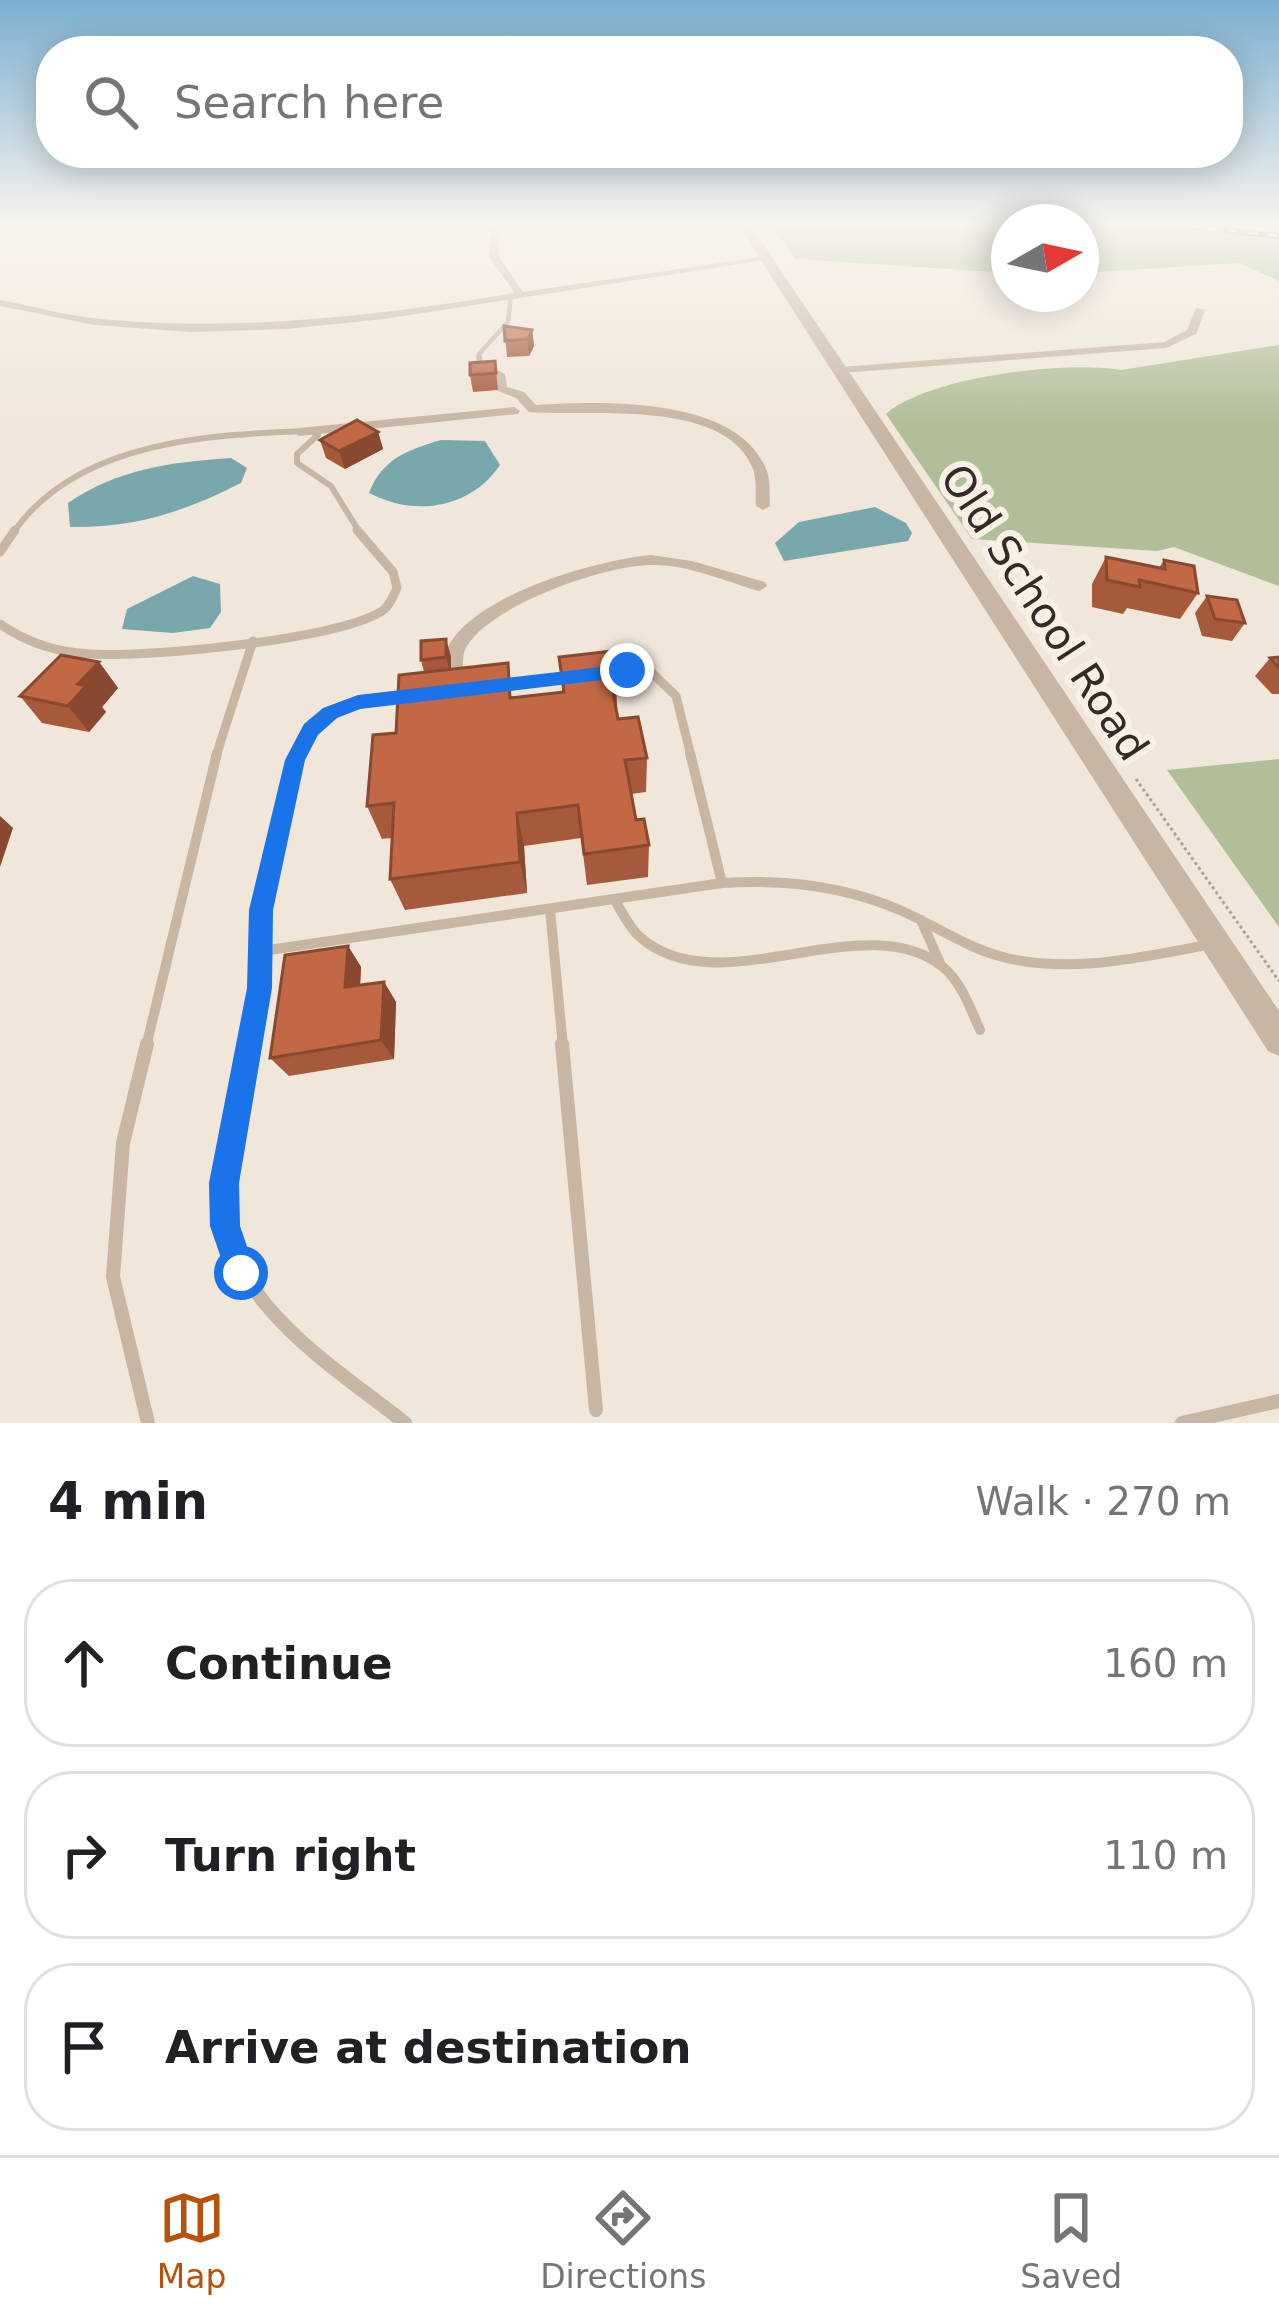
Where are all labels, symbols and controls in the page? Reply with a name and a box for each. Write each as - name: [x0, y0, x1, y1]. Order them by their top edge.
- search box: [36, 36, 1243, 168]
- icon: search: [78, 69, 144, 135]
- text: Search here: [174, 76, 444, 129]
- north arrow: [991, 204, 1099, 312]
- street label: Old School Road: [931, 455, 1159, 769]
- route end: [600, 643, 654, 697]
- route start: [214, 1246, 268, 1300]
- text: 4 min: [48, 1472, 208, 1531]
- text: Walk · 270 m: [976, 1479, 1231, 1524]
- icon: ahead: [51, 1630, 117, 1696]
- text: Continue: [165, 1637, 393, 1690]
- text: 160 m: [1103, 1641, 1228, 1686]
- icon: right: [51, 1822, 117, 1888]
- text: Turn right: [165, 1829, 416, 1882]
- text: 110 m: [1103, 1833, 1228, 1878]
- icon: arrive: [51, 2014, 117, 2080]
- text: Arrive at destination: [165, 2021, 691, 2074]
- tab: Map: [157, 2185, 227, 2296]
- tab: Directions: [540, 2185, 706, 2296]
- tab: Saved: [1020, 2185, 1122, 2296]

